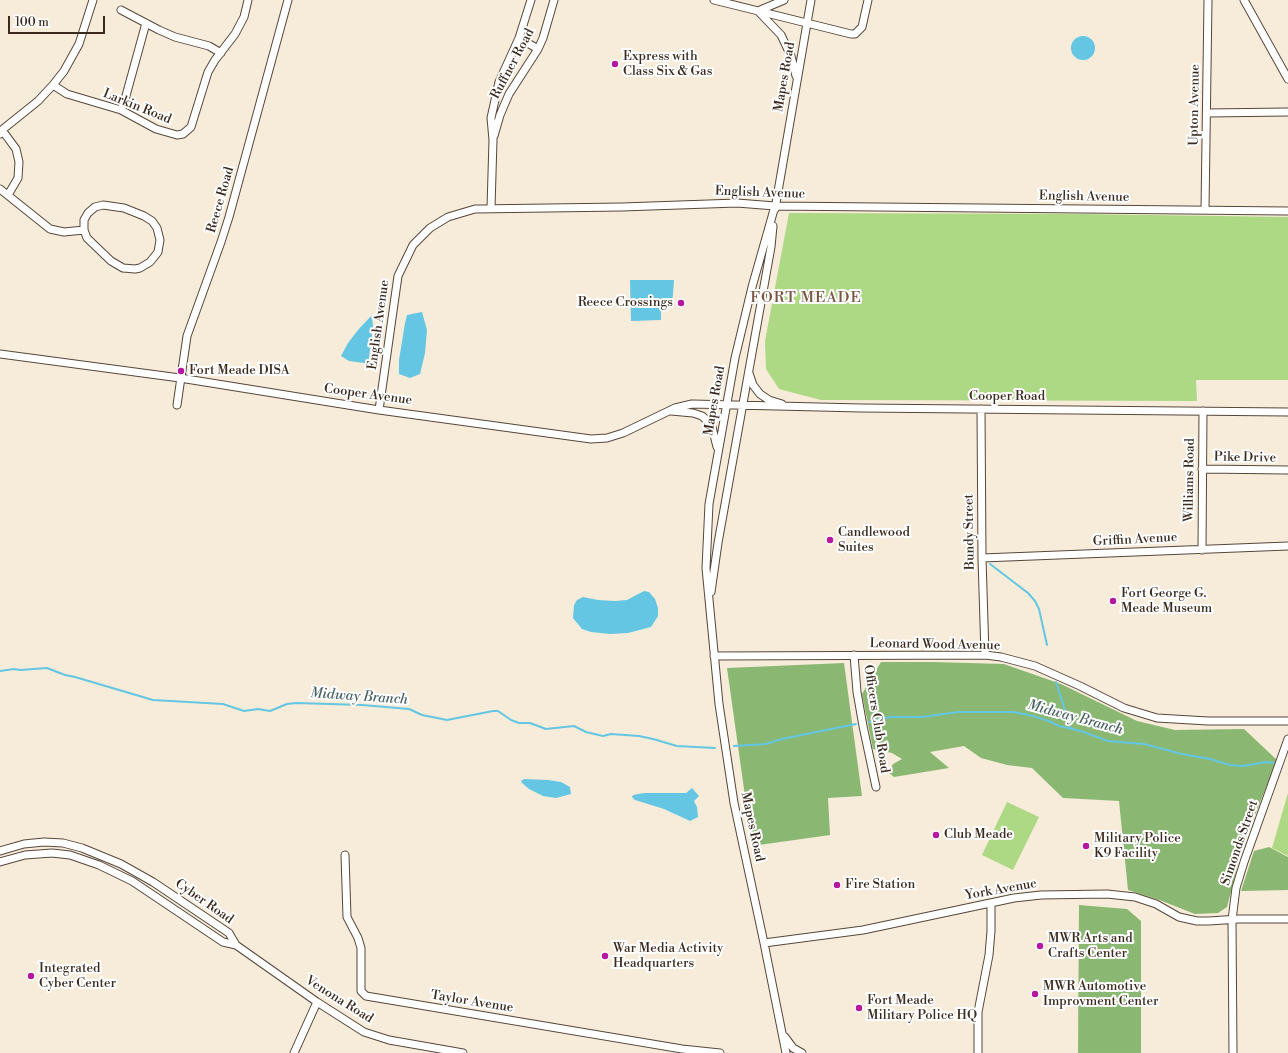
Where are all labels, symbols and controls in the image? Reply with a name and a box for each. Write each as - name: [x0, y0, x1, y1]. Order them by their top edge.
- scale bar: [10, 8, 107, 34]
- text: 100 m: [15, 15, 49, 30]
- street label: Ruffner Road: [488, 26, 538, 102]
- street label: Mapes Road: [771, 41, 799, 113]
- place label: Express with Class Six & Gas: [623, 49, 712, 80]
- marker: Express with Class Six & Gas: [610, 59, 620, 69]
- street label: Upton Avenue: [1186, 64, 1204, 146]
- street label: Larkin Road: [101, 86, 173, 128]
- street label: Reece Road: [204, 165, 238, 235]
- street label: English Avenue: [714, 184, 806, 202]
- street label: English Avenue: [1039, 188, 1129, 206]
- street label: English Avenue: [365, 279, 393, 371]
- district label: FORT MEADE: [750, 289, 862, 307]
- place label: Reece Crossings: [578, 295, 673, 311]
- marker: Reece Crossings: [676, 298, 686, 308]
- place label: Fort Meade DISA: [189, 363, 290, 379]
- street label: Mapes Road: [701, 365, 729, 437]
- marker: Fort Meade DISA: [176, 366, 186, 376]
- street label: Cooper Avenue: [323, 381, 413, 409]
- street label: Cooper Road: [969, 389, 1045, 405]
- street label: Williams Road: [1181, 438, 1199, 522]
- street label: Pike Drive: [1214, 450, 1276, 466]
- street label: Bundy Street: [962, 494, 978, 570]
- place label: Candlewood Suites: [838, 525, 910, 556]
- street label: Griffin Avenue: [1092, 530, 1178, 550]
- marker: Candlewood Suites: [825, 535, 835, 545]
- place label: Fort George G. Meade Museum: [1121, 586, 1212, 617]
- marker: Fort George G. Meade Museum: [1108, 596, 1118, 606]
- street label: Leonard Wood Avenue: [869, 636, 1001, 654]
- street label: Officers Club Road: [860, 664, 892, 774]
- water label: Midway Branch: [310, 685, 408, 709]
- water label: Midway Branch: [1026, 697, 1124, 739]
- street label: Mapes Road: [737, 791, 767, 863]
- street label: Simonds Street: [1218, 798, 1262, 888]
- place label: Club Meade: [944, 827, 1013, 843]
- marker: Club Meade: [931, 830, 941, 840]
- place label: Military Police K9 Facility: [1094, 831, 1181, 862]
- marker: Military Police K9 Facility: [1081, 841, 1091, 851]
- street label: Cyber Road: [172, 876, 236, 928]
- street label: York Avenue: [964, 876, 1038, 904]
- place label: Fire Station: [845, 877, 915, 893]
- marker: Fire Station: [832, 880, 842, 890]
- place label: MWR Arts and Crafts Center: [1048, 931, 1133, 962]
- place label: War Media Activity Headquarters: [613, 941, 723, 972]
- marker: MWR Arts and Crafts Center: [1035, 941, 1045, 951]
- marker: War Media Activity Headquarters: [600, 951, 610, 961]
- place label: Integrated Cyber Center: [39, 961, 116, 992]
- marker: Integrated Cyber Center: [26, 971, 36, 981]
- street label: Venona Road: [302, 973, 376, 1027]
- place label: MWR Automotive Improvment Center: [1043, 979, 1159, 1010]
- street label: Taylor Avenue: [430, 988, 514, 1016]
- marker: MWR Automotive Improvment Center: [1030, 989, 1040, 999]
- place label: Fort Meade Military Police HQ: [867, 993, 977, 1024]
- marker: Fort Meade Military Police HQ: [854, 1003, 864, 1013]

